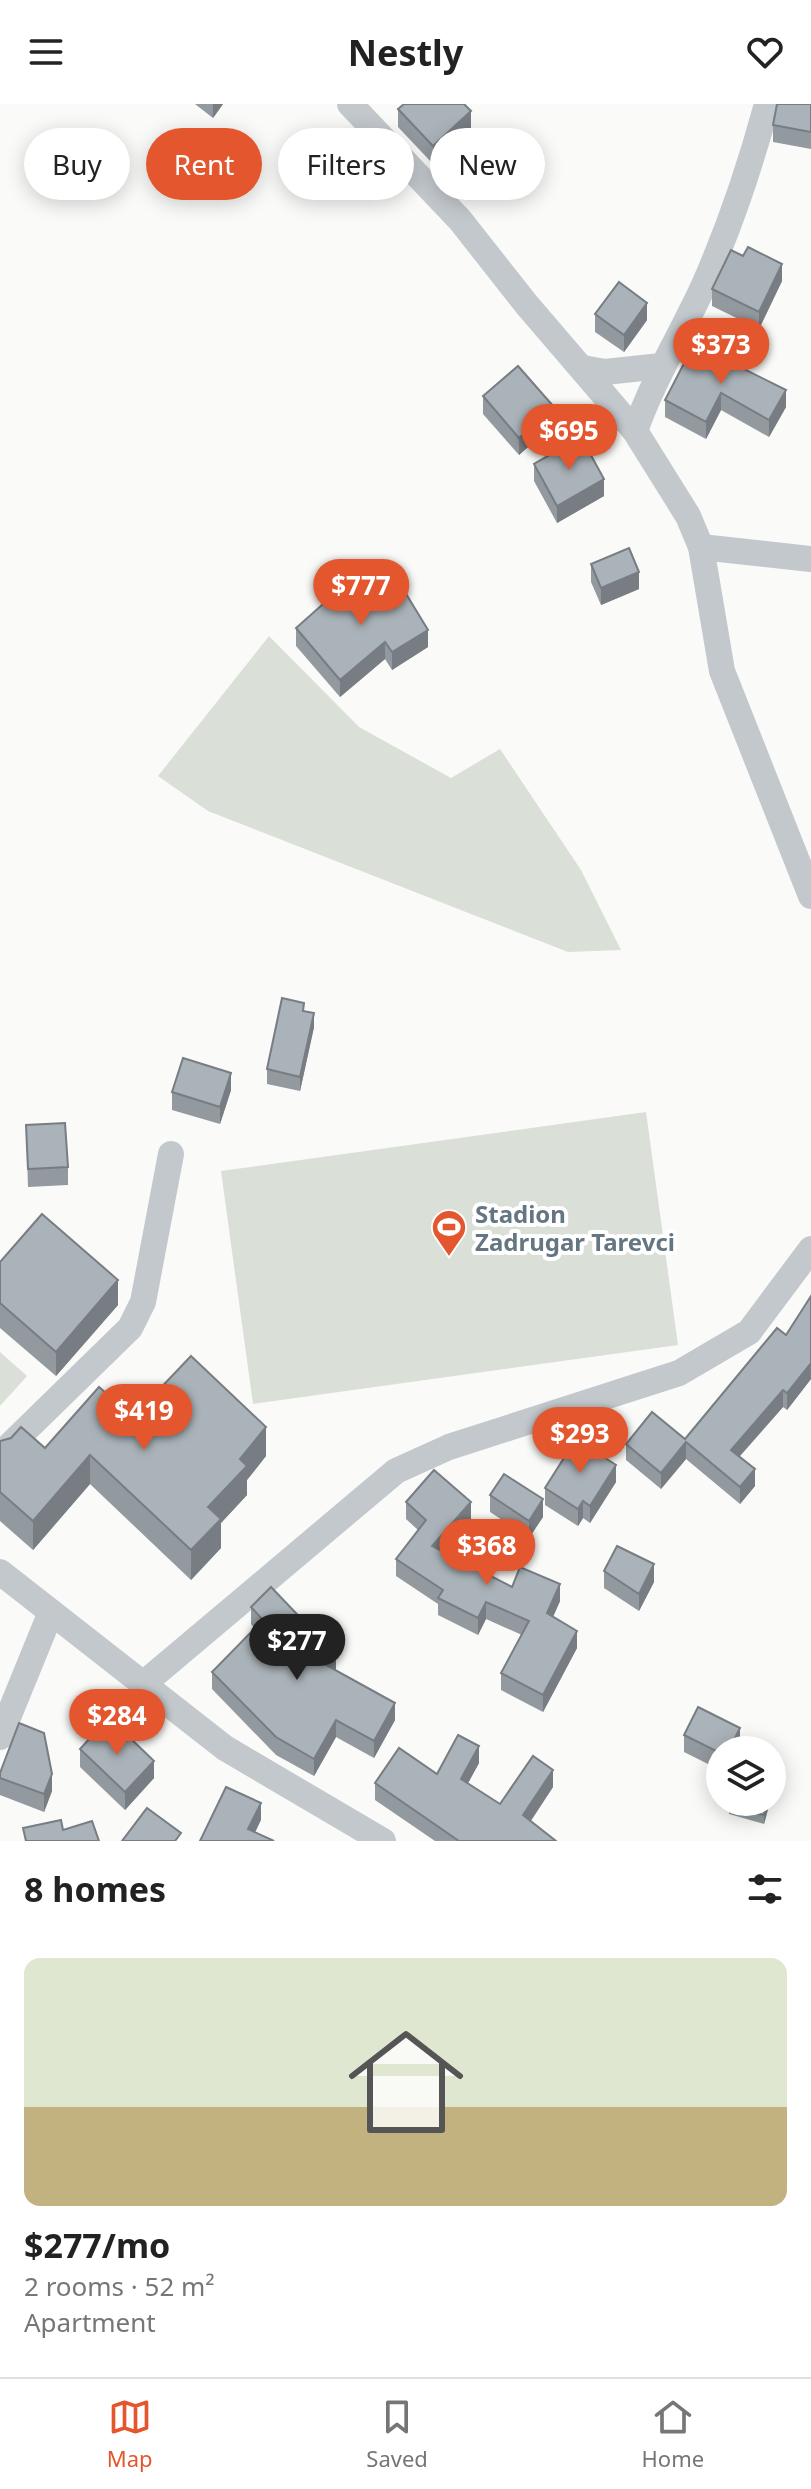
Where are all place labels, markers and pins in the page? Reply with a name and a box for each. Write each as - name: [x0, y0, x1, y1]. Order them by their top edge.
- pin: $373: [674, 318, 768, 386]
- pin: $695: [522, 404, 616, 472]
- pin: $777: [314, 559, 408, 627]
- place label: Stadion Zadrugar Tarevci: [475, 1197, 675, 1258]
- sports icon: Stadion Zadrugar Tarevci: [430, 1208, 468, 1258]
- pin: $419: [97, 1384, 191, 1452]
- pin: $293: [533, 1407, 627, 1475]
- pin: $368: [440, 1519, 534, 1587]
- pin: $277: [250, 1614, 344, 1682]
- pin: $284: [70, 1689, 164, 1757]

